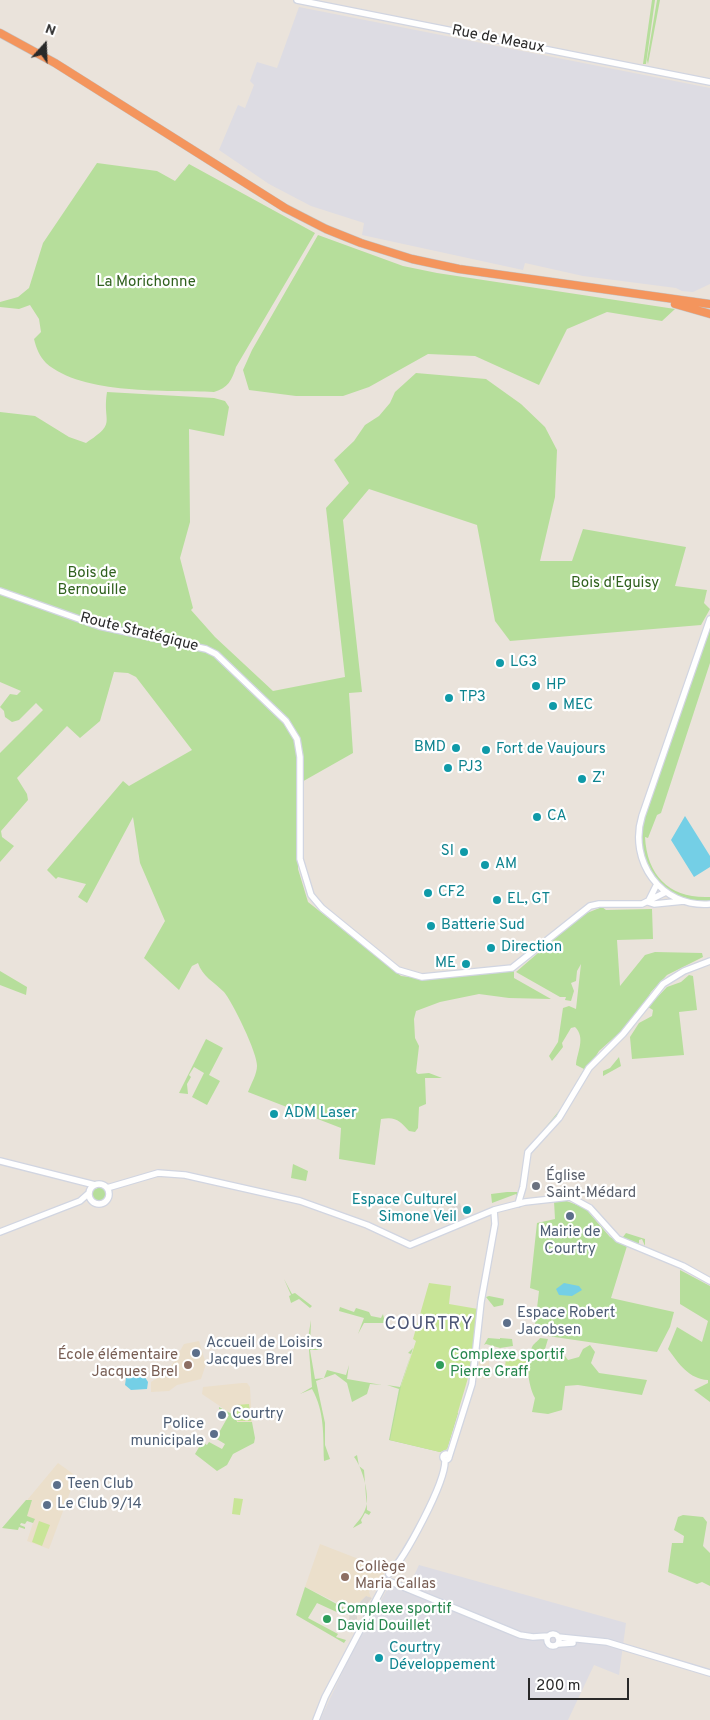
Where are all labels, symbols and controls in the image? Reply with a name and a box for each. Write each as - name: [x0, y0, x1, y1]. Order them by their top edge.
- north arrow: [20, 20, 70, 70]
- text: N: [43, 21, 58, 40]
- street label: Rue de Meaux: [450, 22, 546, 58]
- park label: La Morichonne: [96, 274, 196, 292]
- park label: Bois de Bernouille: [57, 565, 127, 600]
- park label: Bois d'Eguisy: [571, 575, 659, 593]
- street label: Route Stratégique: [78, 610, 200, 656]
- place label: LG3: [510, 654, 537, 672]
- marker: LG3: [494, 657, 506, 669]
- place label: HP: [546, 677, 566, 695]
- marker: HP: [530, 680, 542, 692]
- place label: TP3: [459, 689, 486, 707]
- marker: TP3: [443, 692, 455, 704]
- place label: MEC: [563, 697, 593, 715]
- marker: MEC: [547, 700, 559, 712]
- place label: BMD: [414, 739, 446, 757]
- place label: Fort de Vaujours: [496, 741, 606, 759]
- marker: BMD: [450, 742, 462, 754]
- marker: Fort de Vaujours: [480, 744, 492, 756]
- place label: PJ3: [458, 759, 483, 777]
- marker: PJ3: [442, 762, 454, 774]
- place label: Z': [592, 770, 605, 788]
- marker: Z': [576, 773, 588, 785]
- place label: CA: [547, 808, 567, 826]
- marker: CA: [531, 811, 543, 823]
- place label: SI: [441, 843, 454, 861]
- marker: SI: [458, 846, 470, 858]
- place label: AM: [495, 856, 517, 874]
- marker: AM: [479, 859, 491, 871]
- place label: CF2: [438, 884, 465, 902]
- marker: CF2: [422, 887, 434, 899]
- place label: EL, GT: [507, 891, 550, 909]
- marker: EL, GT: [491, 894, 503, 906]
- place label: Batterie Sud: [441, 917, 525, 935]
- marker: Batterie Sud: [425, 920, 437, 932]
- place label: Direction: [501, 939, 562, 957]
- marker: Direction: [485, 942, 497, 954]
- place label: ME: [435, 955, 456, 973]
- marker: ME: [460, 958, 472, 970]
- place label: ADM Laser: [284, 1105, 357, 1123]
- marker: ADM Laser: [268, 1108, 280, 1120]
- place label: Église Saint-Médard: [546, 1168, 636, 1203]
- marker: Église Saint-Médard: [530, 1180, 542, 1192]
- place label: Espace Culturel Simone Veil: [352, 1192, 457, 1227]
- marker: Espace Culturel Simone Veil: [461, 1204, 473, 1216]
- marker: Mairie de Courtry: [564, 1210, 576, 1222]
- place label: Mairie de Courtry: [540, 1224, 600, 1259]
- place label: Espace Robert Jacobsen: [517, 1305, 615, 1340]
- district label: COURTRY: [384, 1314, 474, 1336]
- marker: Espace Robert Jacobsen: [501, 1317, 513, 1329]
- place label: Accueil de Loisirs Jacques Brel: [206, 1335, 323, 1370]
- place label: École élémentaire Jacques Brel: [58, 1347, 178, 1382]
- marker: Accueil de Loisirs Jacques Brel: [190, 1347, 202, 1359]
- place label: Complexe sportif Pierre Graff: [450, 1347, 564, 1382]
- marker: École élémentaire Jacques Brel: [182, 1359, 194, 1371]
- marker: Complexe sportif Pierre Graff: [434, 1359, 446, 1371]
- place label: Courtry: [232, 1406, 284, 1424]
- marker: Courtry: [216, 1409, 228, 1421]
- place label: Police municipale: [131, 1416, 204, 1451]
- marker: Police municipale: [208, 1428, 220, 1440]
- place label: Teen Club: [67, 1476, 133, 1494]
- marker: Teen Club: [51, 1479, 63, 1491]
- place label: Le Club 9/14: [57, 1496, 142, 1514]
- marker: Le Club 9/14: [41, 1499, 53, 1511]
- place label: Collège Maria Callas: [355, 1559, 436, 1594]
- marker: Collège Maria Callas: [339, 1571, 351, 1583]
- place label: Complexe sportif David Douillet: [337, 1601, 451, 1636]
- marker: Complexe sportif David Douillet: [321, 1613, 333, 1625]
- place label: Courtry Développement: [389, 1640, 495, 1675]
- marker: Courtry Développement: [373, 1652, 385, 1664]
- scale bar: [530, 1668, 631, 1700]
- text: 200 m: [536, 1677, 581, 1696]

